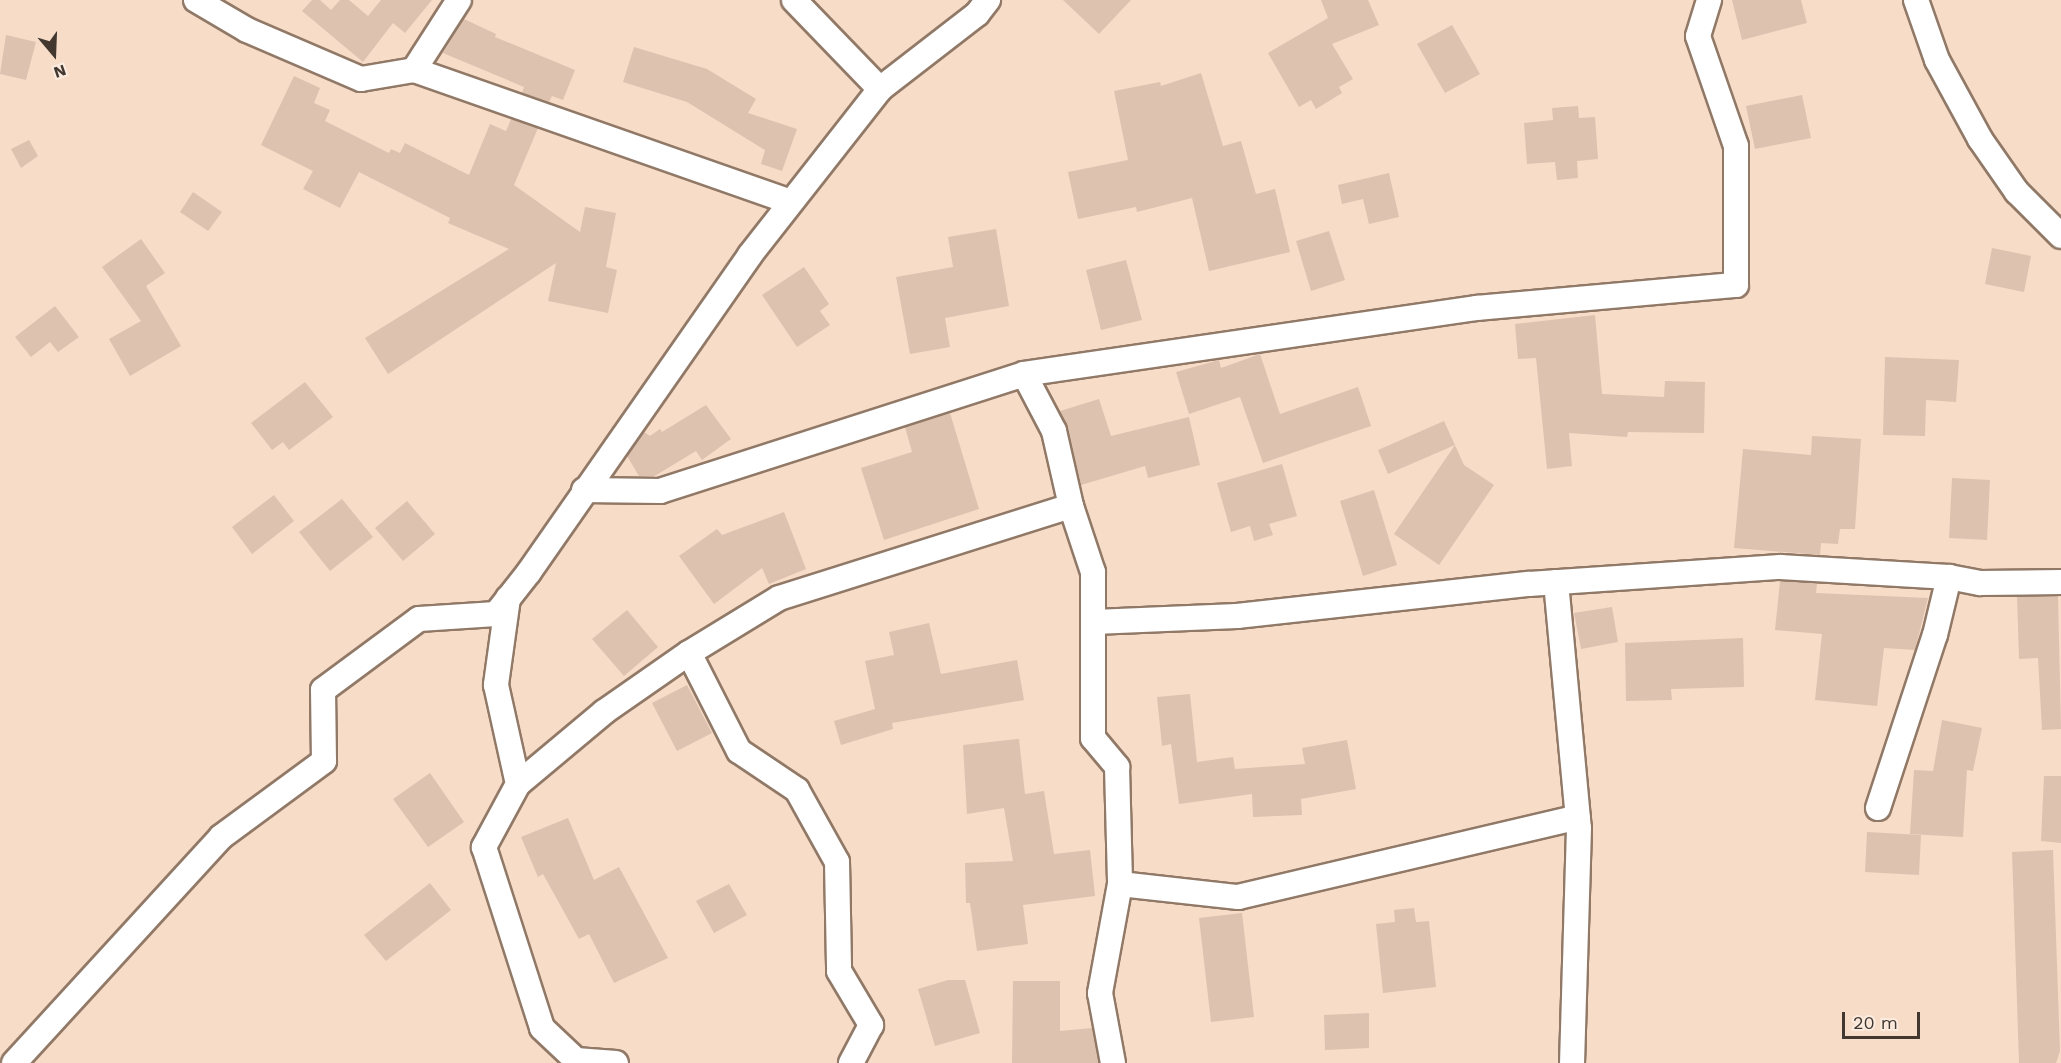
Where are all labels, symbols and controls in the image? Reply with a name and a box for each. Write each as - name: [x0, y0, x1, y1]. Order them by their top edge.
- north arrow: [24, 24, 84, 84]
- text: N: [51, 61, 69, 82]
- scale bar: [1845, 1000, 1923, 1038]
- text: 20 m: [1853, 1012, 1898, 1033]

